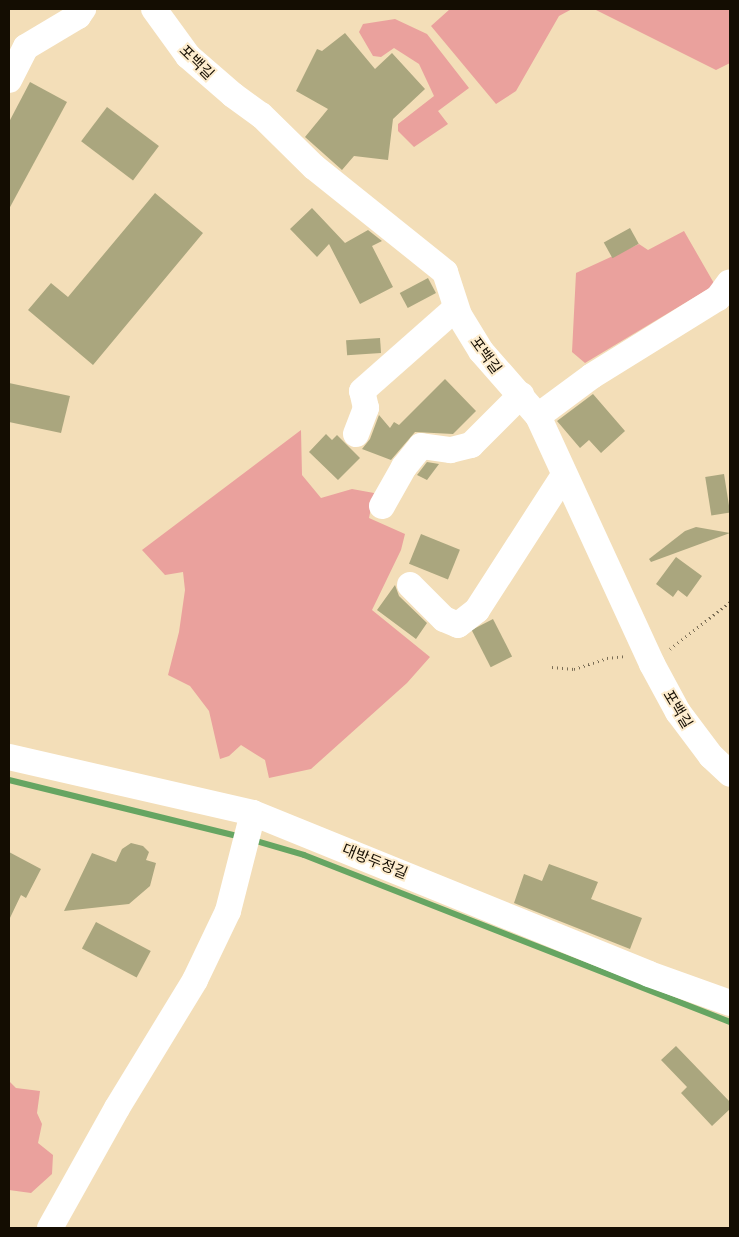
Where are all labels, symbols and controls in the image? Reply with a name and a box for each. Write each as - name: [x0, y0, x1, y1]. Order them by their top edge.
- street label: 포백길: [176, 41, 218, 83]
- street label: 포백길: [467, 333, 505, 377]
- street label: 포백길: [660, 687, 696, 731]
- street label: 대방두정길: [340, 840, 410, 882]

